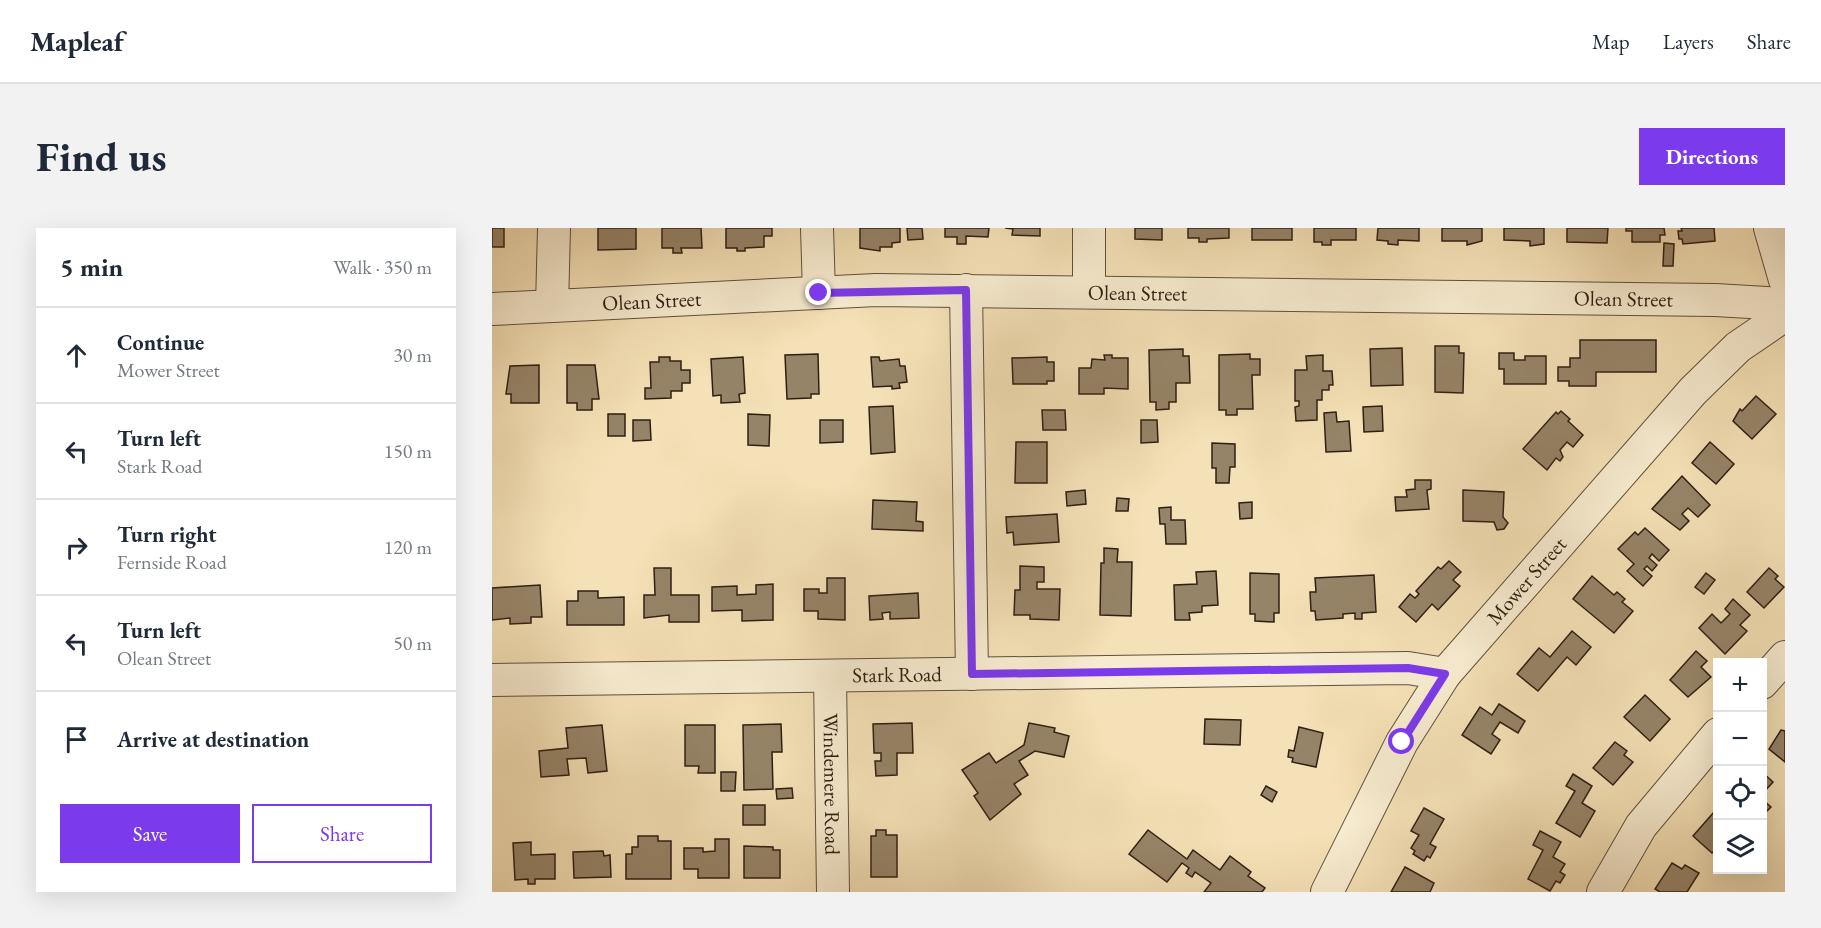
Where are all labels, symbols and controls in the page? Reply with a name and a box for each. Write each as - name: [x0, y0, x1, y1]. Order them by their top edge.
- text: Mapleaf: [30, 23, 124, 59]
- text: Map: [1592, 28, 1630, 55]
- text: Layers: [1663, 28, 1714, 55]
- text: Share: [1747, 28, 1791, 55]
- button: Directions: [1639, 128, 1785, 185]
- text: Find us: [36, 129, 167, 184]
- text: 5 min: [60, 250, 123, 284]
- text: Walk · 350 m: [333, 254, 432, 280]
- route end: [805, 279, 831, 305]
- street label: Olean Street: [1088, 279, 1188, 307]
- street label: Olean Street: [1574, 284, 1674, 313]
- street label: Olean Street: [602, 285, 702, 317]
- text: Continue: [117, 328, 204, 357]
- icon: ahead: [60, 339, 93, 372]
- text: 30 m: [393, 342, 432, 368]
- text: Mower Street: [117, 357, 220, 383]
- text: Turn left: [117, 424, 201, 453]
- icon: left: [60, 435, 93, 468]
- text: 150 m: [384, 438, 432, 464]
- text: Stark Road: [117, 453, 202, 479]
- text: Turn right: [117, 520, 216, 549]
- icon: right: [60, 531, 93, 564]
- street label: Mower Street: [1480, 531, 1572, 630]
- text: 120 m: [384, 534, 432, 560]
- text: Fernside Road: [117, 549, 227, 575]
- text: Turn left: [117, 616, 201, 645]
- icon: left: [60, 627, 93, 660]
- text: 50 m: [393, 630, 432, 656]
- text: Olean Street: [117, 645, 211, 671]
- map controls: [1713, 658, 1767, 874]
- button: +: [1713, 658, 1767, 712]
- street label: Stark Road: [852, 660, 942, 688]
- button: −: [1713, 712, 1767, 766]
- street label: Windemere Road: [818, 713, 846, 855]
- icon: arrive: [60, 723, 93, 756]
- text: Arrive at destination: [117, 725, 309, 754]
- route start: [1388, 728, 1414, 754]
- button: locate: [1713, 766, 1767, 820]
- button: Save: [60, 804, 240, 863]
- button: Share: [252, 804, 432, 863]
- button: layers: [1713, 820, 1767, 874]

